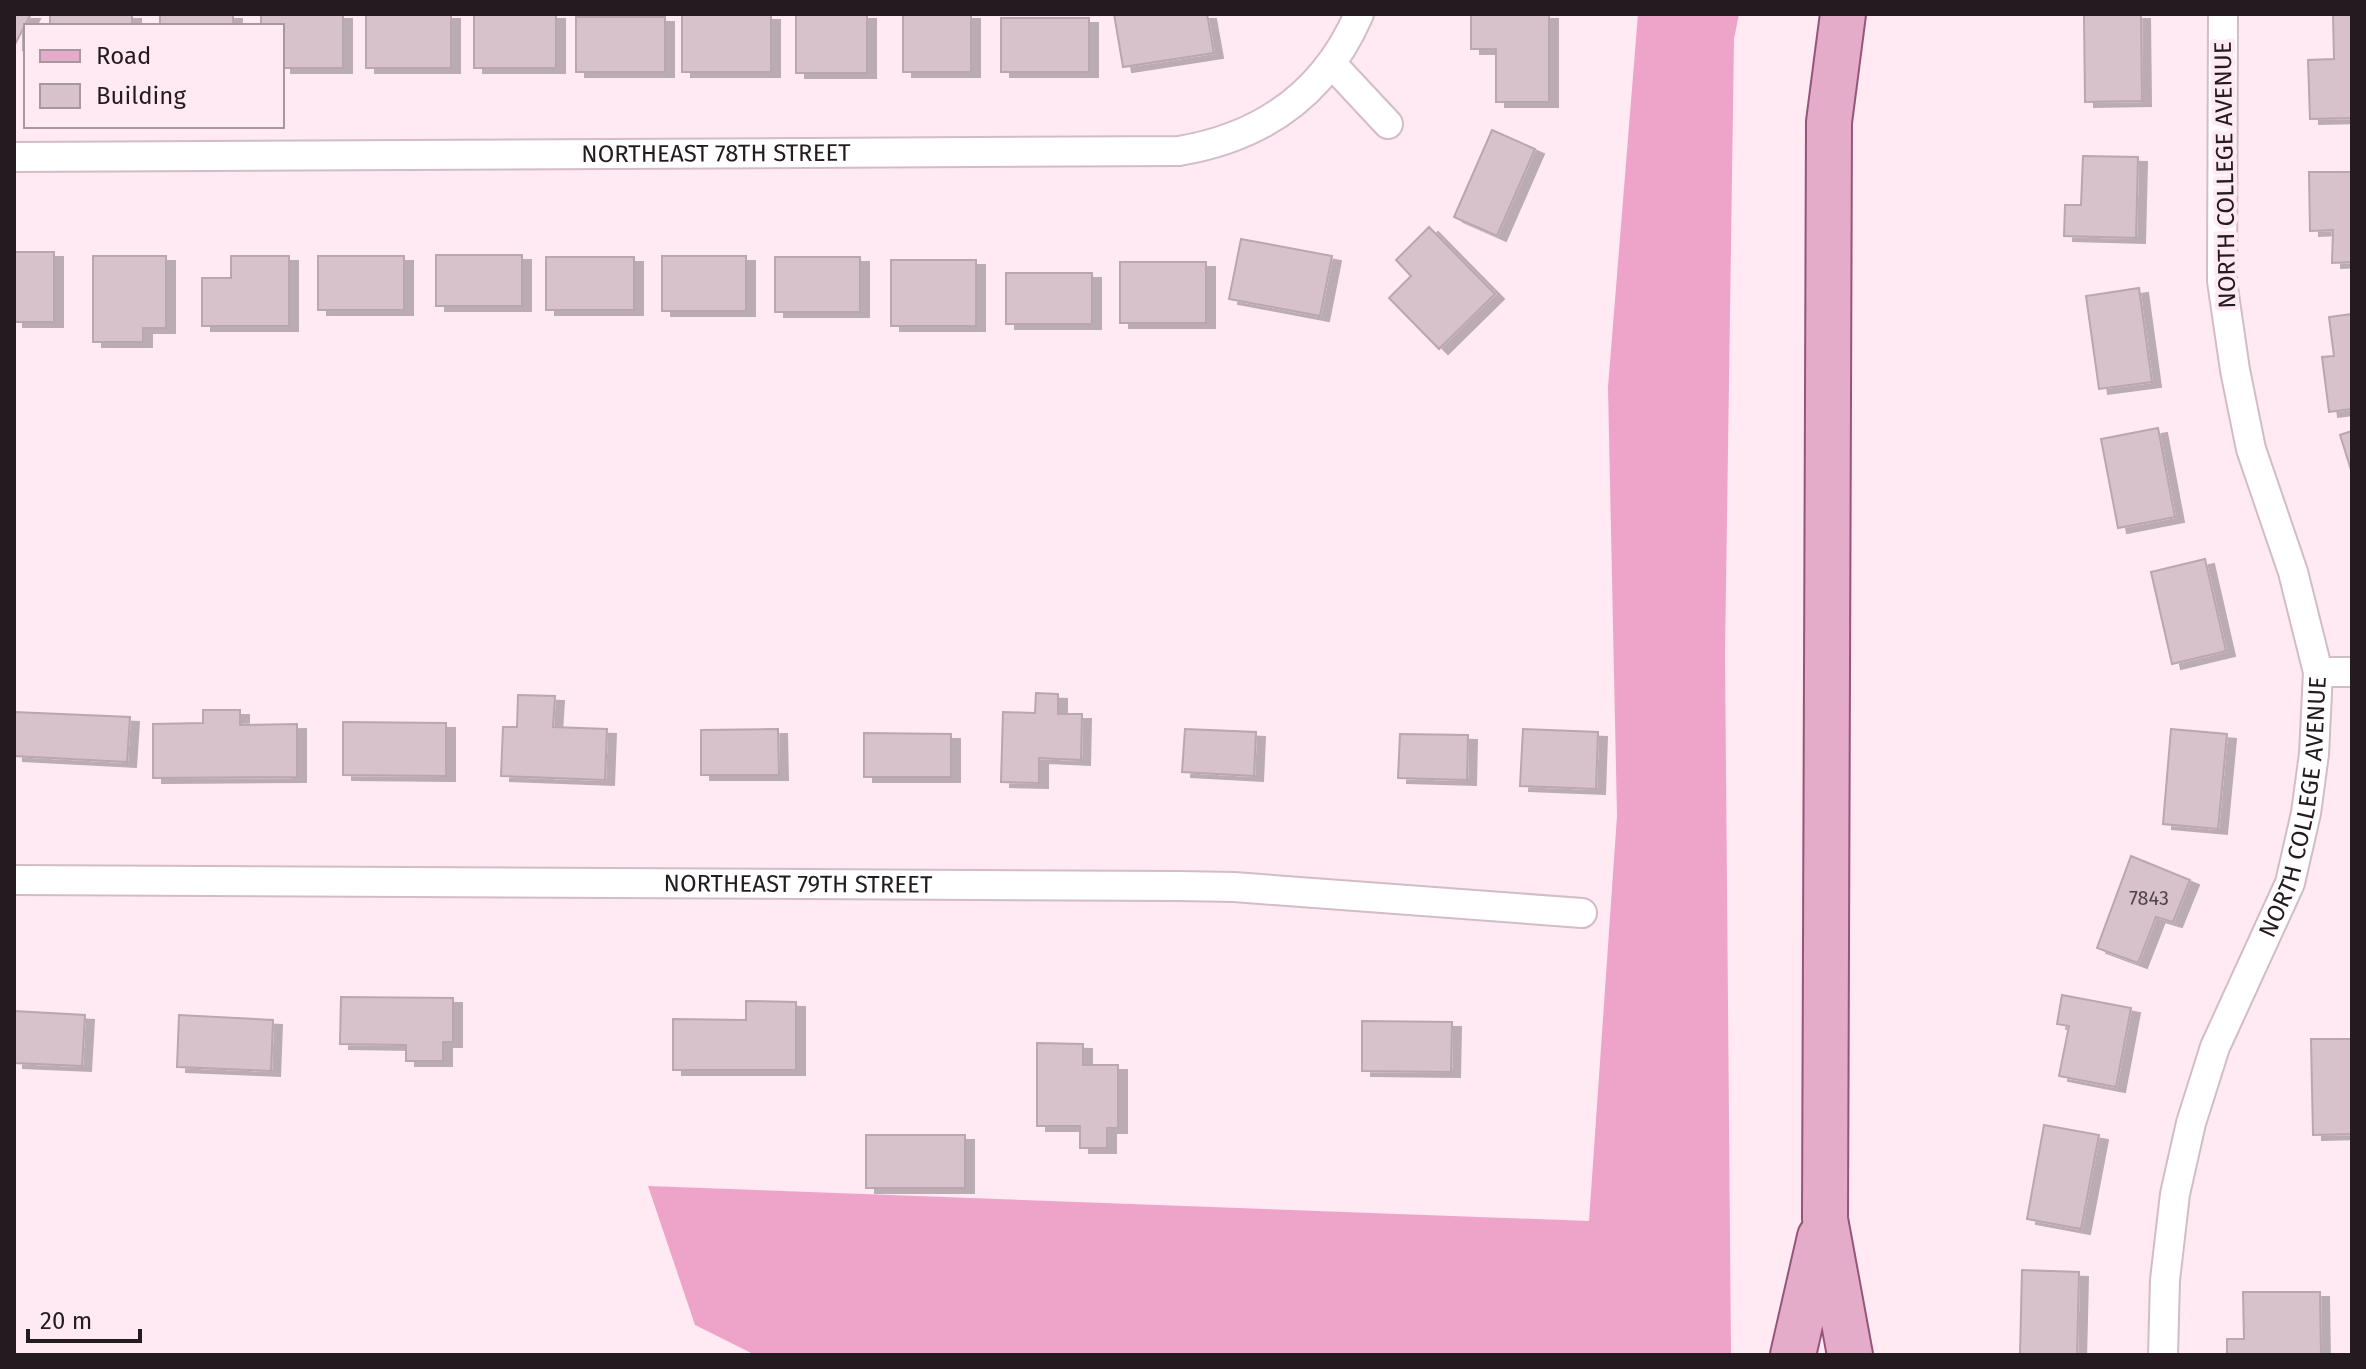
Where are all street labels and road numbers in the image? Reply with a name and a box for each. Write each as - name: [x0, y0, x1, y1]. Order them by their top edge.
- street label: NORTH COLLEGE AVENUE: [2209, 41, 2241, 309]
- street label: NORTHEAST 78TH STREET: [581, 139, 851, 168]
- street label: NORTH COLLEGE AVENUE: [2253, 675, 2332, 942]
- street label: NORTHEAST 79TH STREET: [663, 869, 933, 899]

